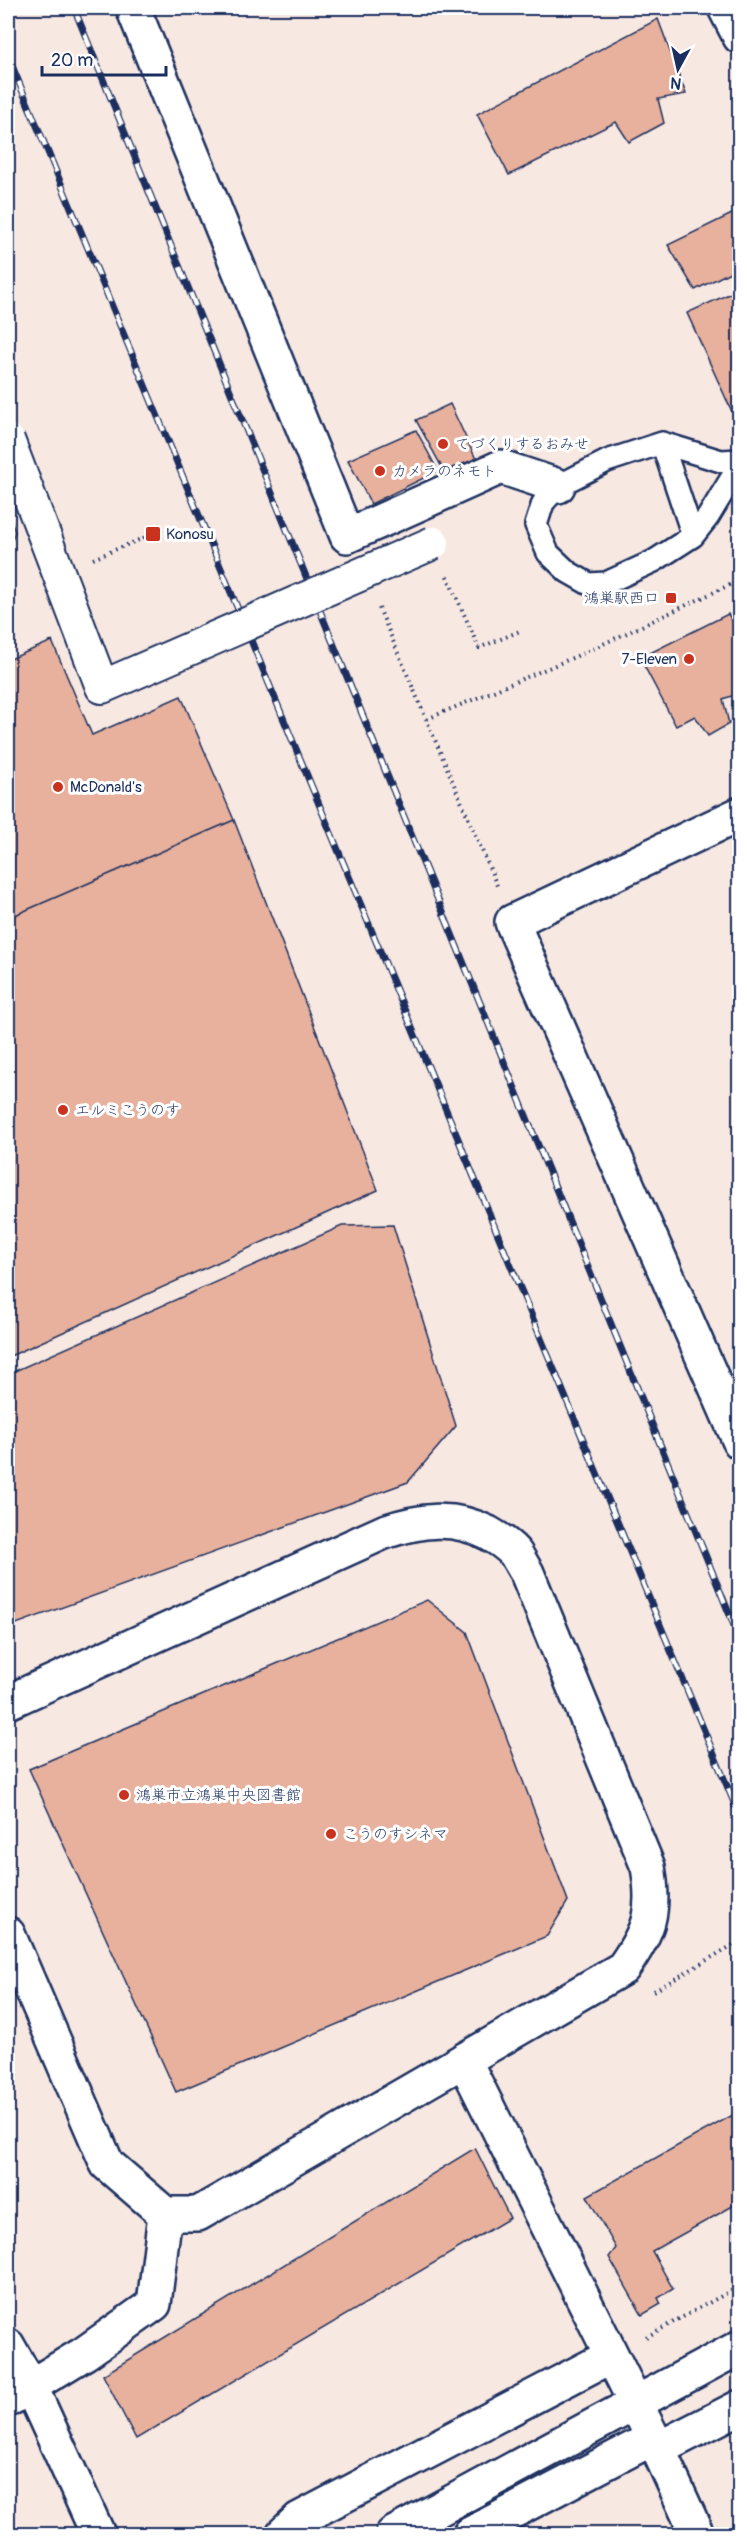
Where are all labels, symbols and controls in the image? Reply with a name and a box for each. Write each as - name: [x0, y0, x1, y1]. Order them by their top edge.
- scale bar: [42, 39, 166, 77]
- north arrow: [648, 39, 708, 99]
- text: 20 m: [51, 49, 93, 72]
- text: N: [669, 72, 683, 94]
- place label: てづくりするおみせ: [455, 435, 589, 454]
- marker: てづくりするおみせ: [436, 437, 450, 451]
- place label: カメラのネモト: [392, 462, 497, 481]
- marker: カメラのネモト: [373, 464, 387, 478]
- marker: Konosu: [144, 525, 162, 543]
- place label: Konosu: [166, 525, 214, 544]
- place label: 鴻巣駅西口: [584, 589, 659, 608]
- marker: 鴻巣駅西口: [664, 591, 678, 605]
- place label: 7-Eleven: [622, 650, 677, 669]
- marker: 7-Eleven: [682, 652, 696, 666]
- place label: McDonald's: [70, 778, 142, 797]
- marker: McDonald's: [51, 780, 65, 794]
- place label: エルミこうのす: [75, 1101, 180, 1120]
- marker: エルミこうのす: [56, 1103, 70, 1117]
- place label: 鴻巣市立鴻巣中央図書館: [136, 1786, 301, 1805]
- marker: 鴻巣市立鴻巣中央図書館: [117, 1788, 131, 1802]
- place label: こうのすシネマ: [343, 1825, 448, 1844]
- marker: こうのすシネマ: [324, 1827, 338, 1841]

